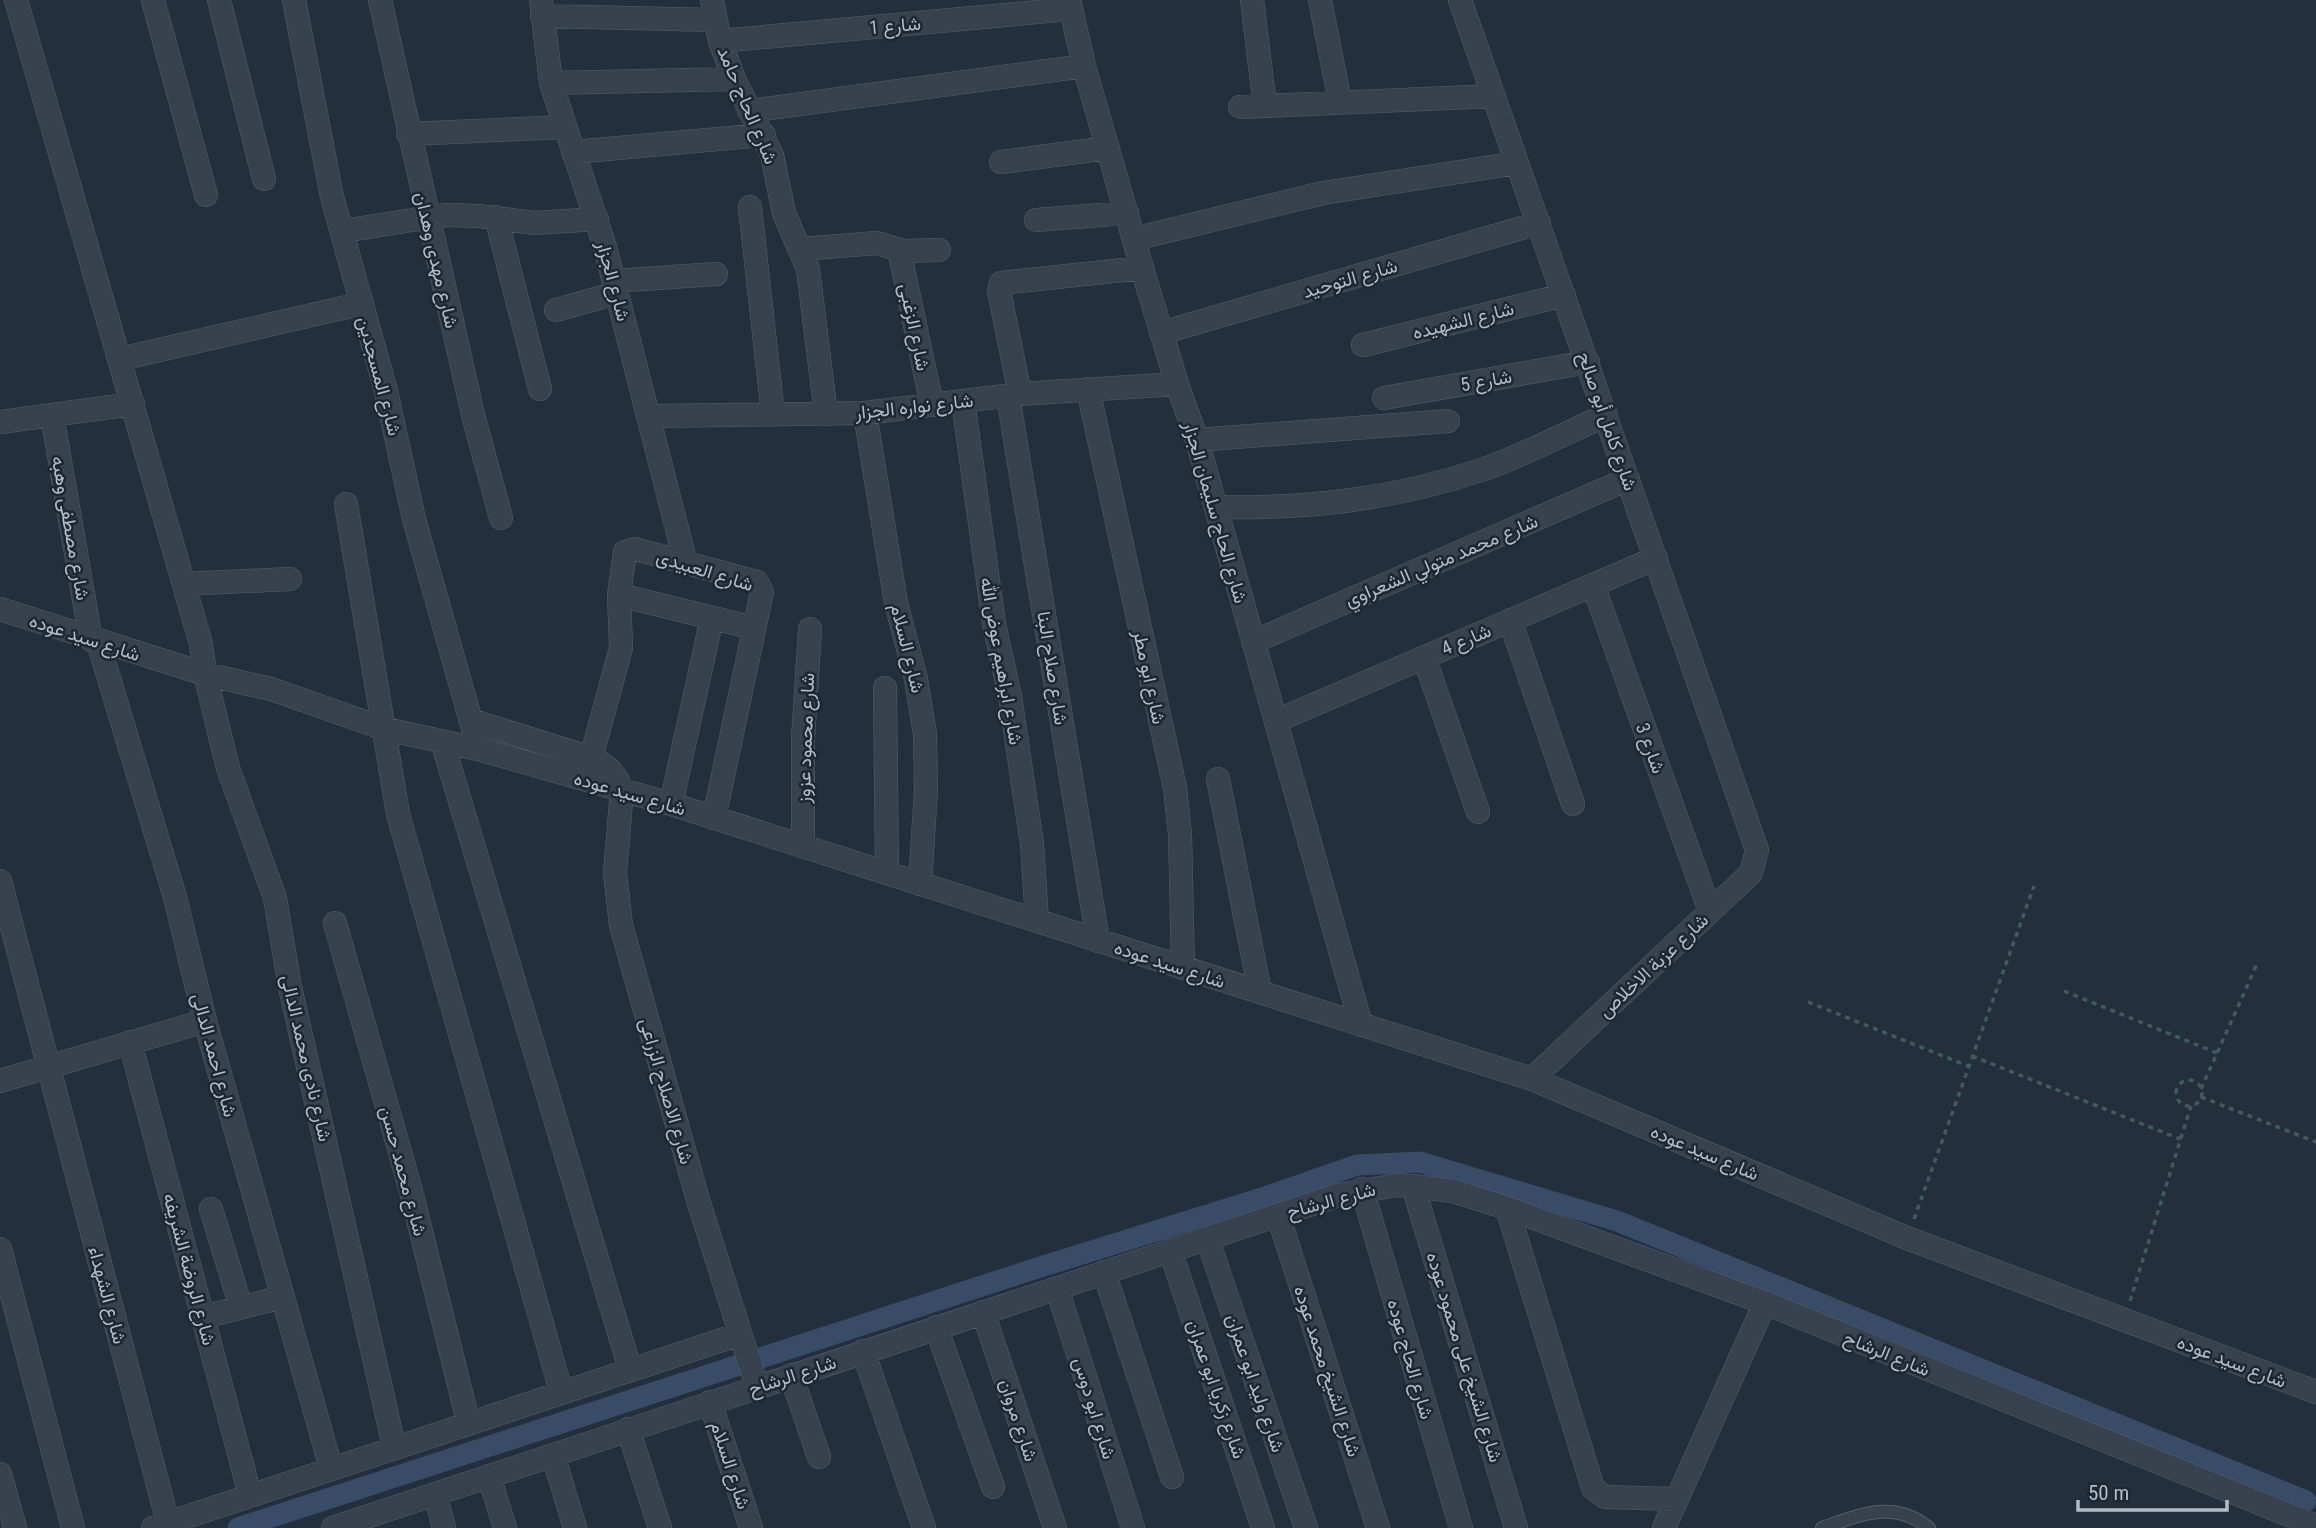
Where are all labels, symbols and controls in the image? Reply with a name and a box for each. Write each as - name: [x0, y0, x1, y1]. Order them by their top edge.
- street label: شارع 1: [868, 12, 922, 40]
- street label: شارع الحاج حامد: [712, 43, 783, 168]
- street label: شارع مهدى وهدان: [409, 190, 463, 331]
- street label: شارع الجزار: [591, 237, 635, 324]
- street label: شارع التوحيد: [1300, 254, 1400, 304]
- street label: شارع الزغبى: [893, 281, 935, 373]
- street label: شارع الشهيده: [1410, 297, 1517, 345]
- street label: شارع المسجدين: [352, 314, 407, 439]
- street label: شارع كامل أبو صالح: [1571, 349, 1642, 494]
- street label: شارع 5: [1459, 365, 1514, 397]
- street label: شارع نواره الجزار: [853, 389, 974, 425]
- street label: شارع الحاج سليمان الجزار: [1177, 418, 1253, 606]
- street label: شارع مصطفى وهبه: [46, 454, 95, 602]
- street label: شارع محمد متولي الشعراوي: [1341, 509, 1543, 615]
- street label: شارع العبيدى: [653, 545, 756, 597]
- street label: شارع ابراهيم عوض الله: [974, 575, 1028, 747]
- street label: شارع السلام: [884, 601, 930, 695]
- street label: شارع سيد عوده: [26, 609, 143, 667]
- street label: شارع صلاح البنا: [1031, 610, 1073, 727]
- street label: شارع 4: [1438, 619, 1495, 661]
- street label: شارع ابو مطر: [1127, 627, 1171, 727]
- street label: شارع محمود عزوز: [792, 672, 820, 805]
- street label: شارع 3: [1630, 720, 1670, 777]
- street label: شارع سيد عوده: [571, 767, 688, 821]
- street label: شارع عزبة الاخلاص: [1593, 908, 1714, 1023]
- street label: شارع سيد عوده: [1111, 936, 1228, 994]
- street label: شارع نادى محمد الدالى: [275, 972, 337, 1144]
- street label: شارع احمد الدالى: [186, 991, 242, 1120]
- street label: شارع الاصلاح الزراعى: [634, 1015, 698, 1167]
- street label: شارع محمد حسن: [374, 1104, 432, 1239]
- street label: شارع سيد عوده: [1647, 1119, 1762, 1186]
- street label: شارع الرشاح: [1284, 1178, 1378, 1224]
- street label: شارع الروضة الشريفه: [157, 1191, 221, 1348]
- street label: شارع الشهداء: [82, 1244, 132, 1347]
- street label: شارع الشيخ على محمود عوده: [1420, 1249, 1507, 1466]
- street label: شارع الشيخ محمد عوده: [1287, 1283, 1366, 1460]
- street label: شارع الحاج عوده: [1381, 1296, 1439, 1422]
- street label: شارع وليد ابو عمران: [1220, 1311, 1290, 1456]
- street label: شارع زكريا ابو عمران: [1181, 1317, 1251, 1462]
- street label: شارع الرشاح: [1840, 1326, 1933, 1382]
- street label: شارع سيد عوده: [2174, 1330, 2290, 1394]
- street label: شارع الرشاح: [745, 1350, 839, 1401]
- street label: شارع ابو دوس: [1067, 1354, 1121, 1462]
- street label: شارع مروان: [993, 1376, 1043, 1465]
- street label: شارع السلام: [705, 1418, 756, 1512]
- scale bar: [2078, 1468, 2227, 1512]
- text: 50 m: [2088, 1481, 2129, 1505]

